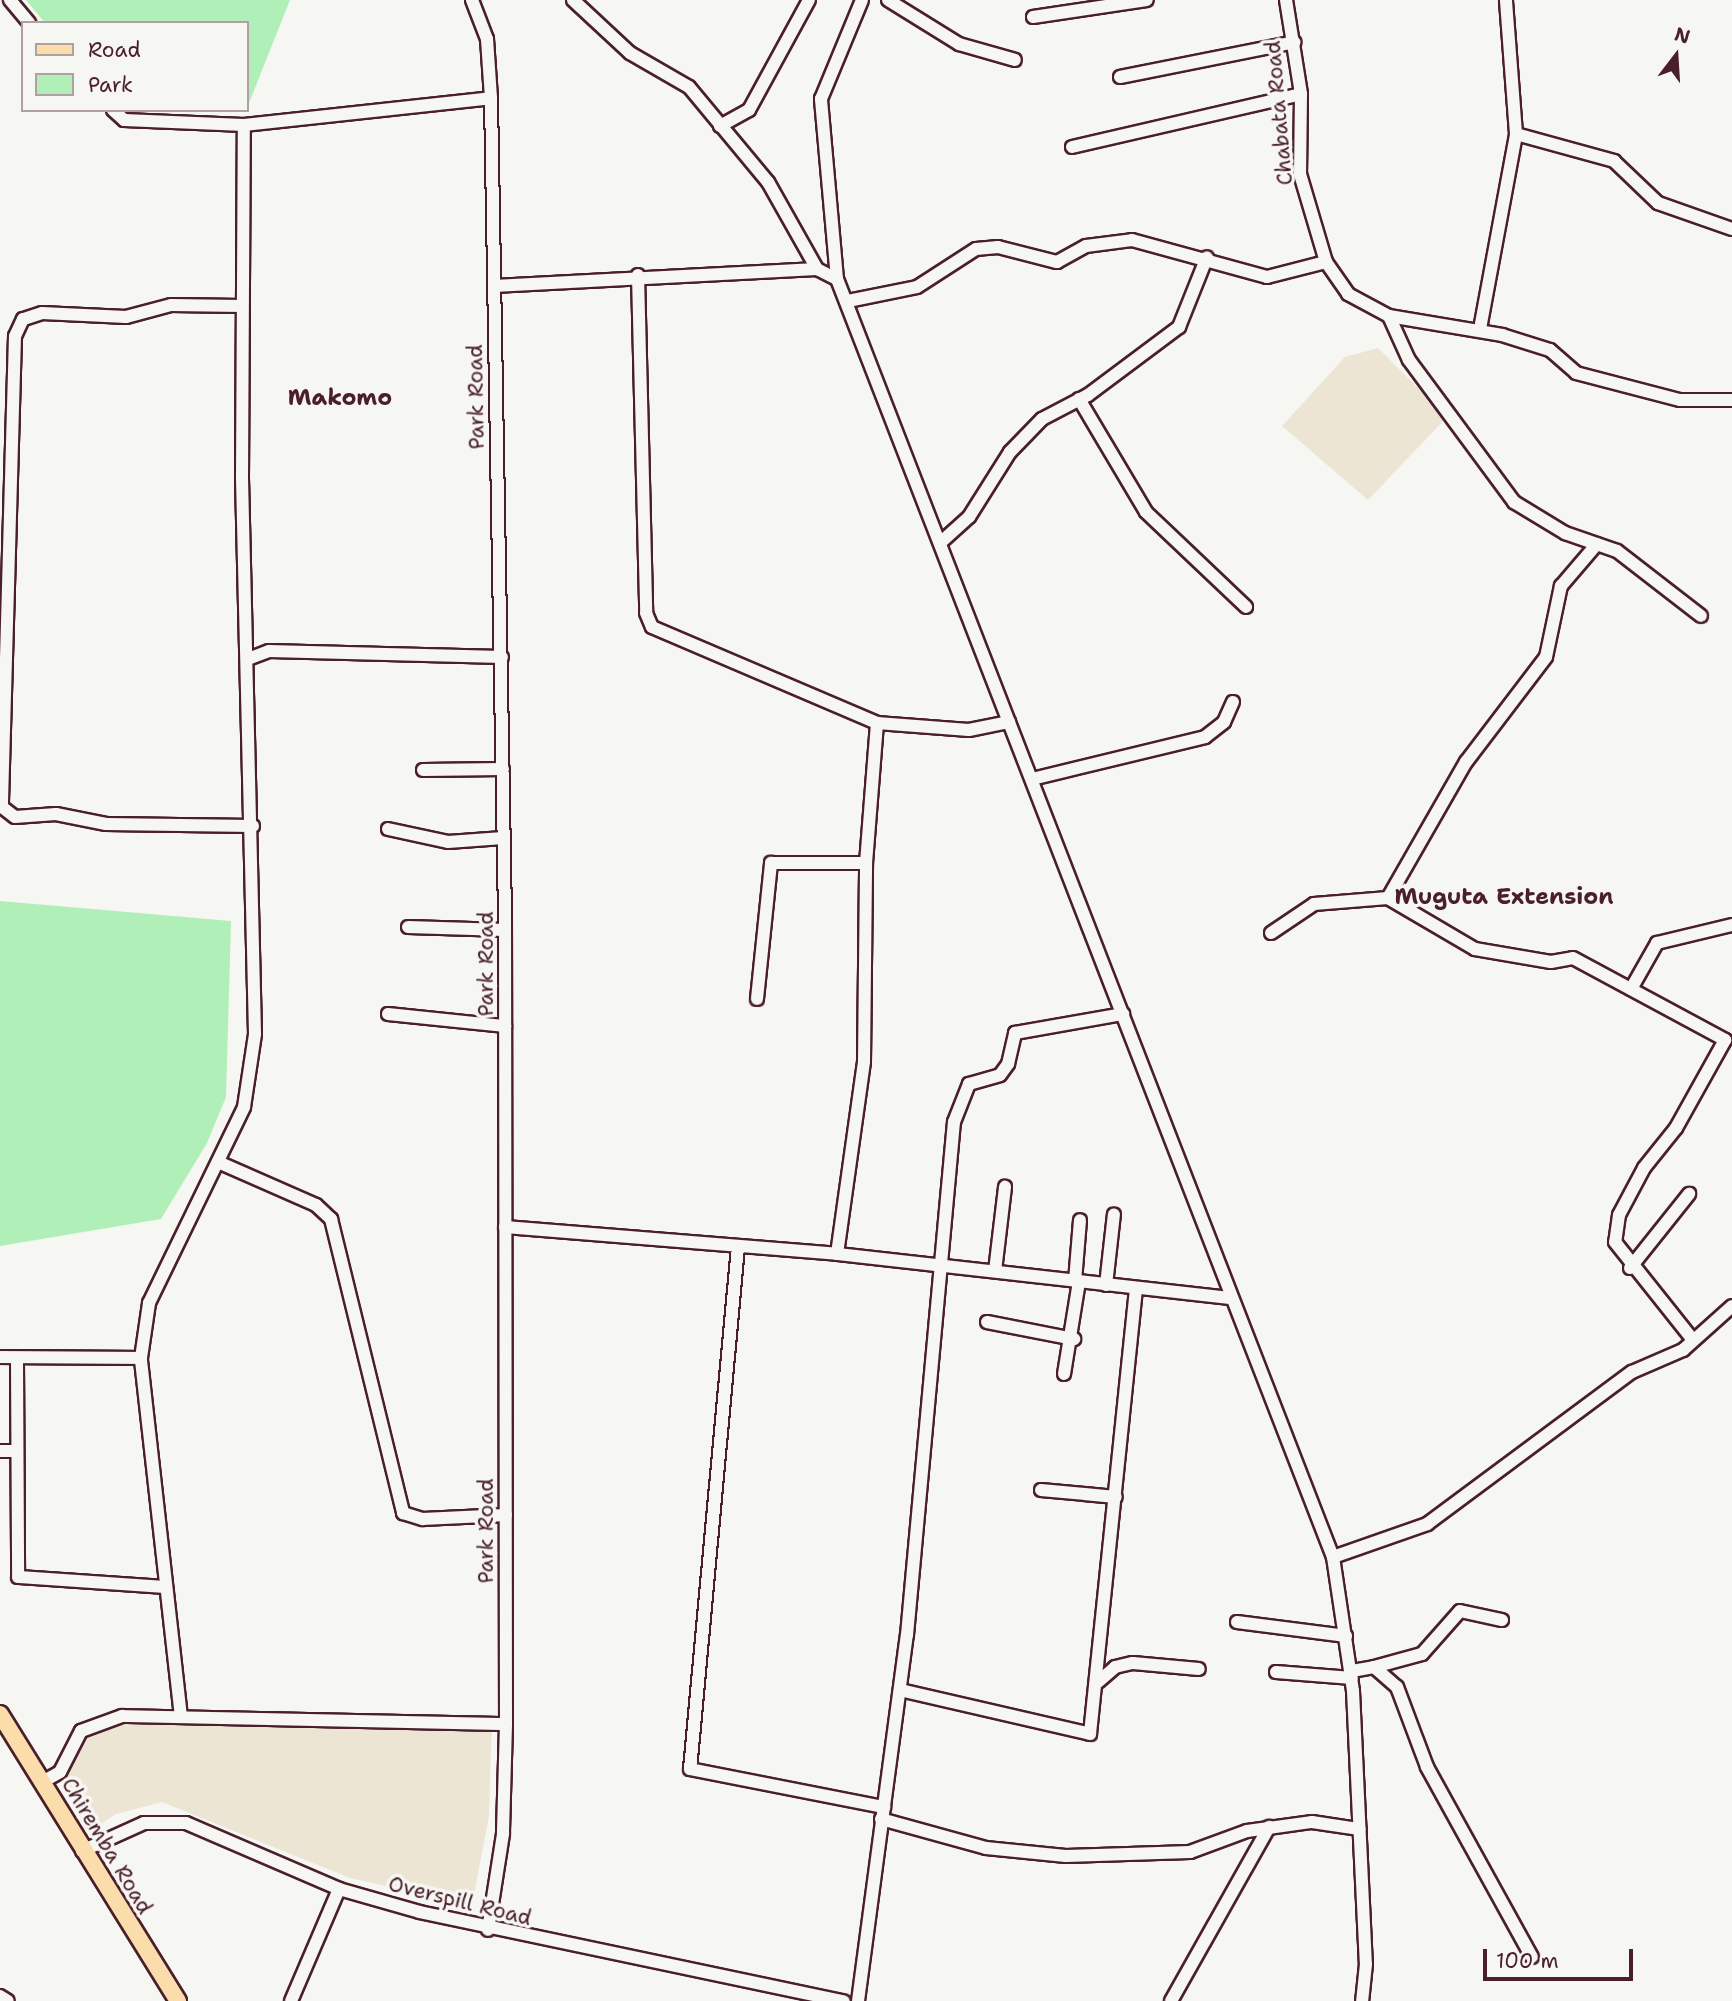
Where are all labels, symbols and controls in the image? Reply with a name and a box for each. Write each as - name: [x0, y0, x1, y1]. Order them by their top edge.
- legend: [21, 21, 248, 112]
- north arrow: [1641, 21, 1711, 91]
- text: N: [1671, 21, 1693, 50]
- text: Road: [88, 36, 141, 64]
- street label: Chabata Road: [1260, 40, 1298, 186]
- text: Park: [88, 71, 133, 99]
- street label: Park Road: [462, 344, 490, 450]
- district label: Makomo: [288, 383, 392, 411]
- district label: Muguta Extension: [1395, 882, 1613, 910]
- street label: Park Road: [473, 912, 499, 1016]
- street label: Park Road: [473, 1479, 499, 1583]
- street label: Chiremba Road: [56, 1773, 158, 1919]
- street label: Overspill Road: [386, 1871, 534, 1931]
- scale bar: [1487, 1934, 1638, 1978]
- text: 100 m: [1496, 1947, 1559, 1975]

